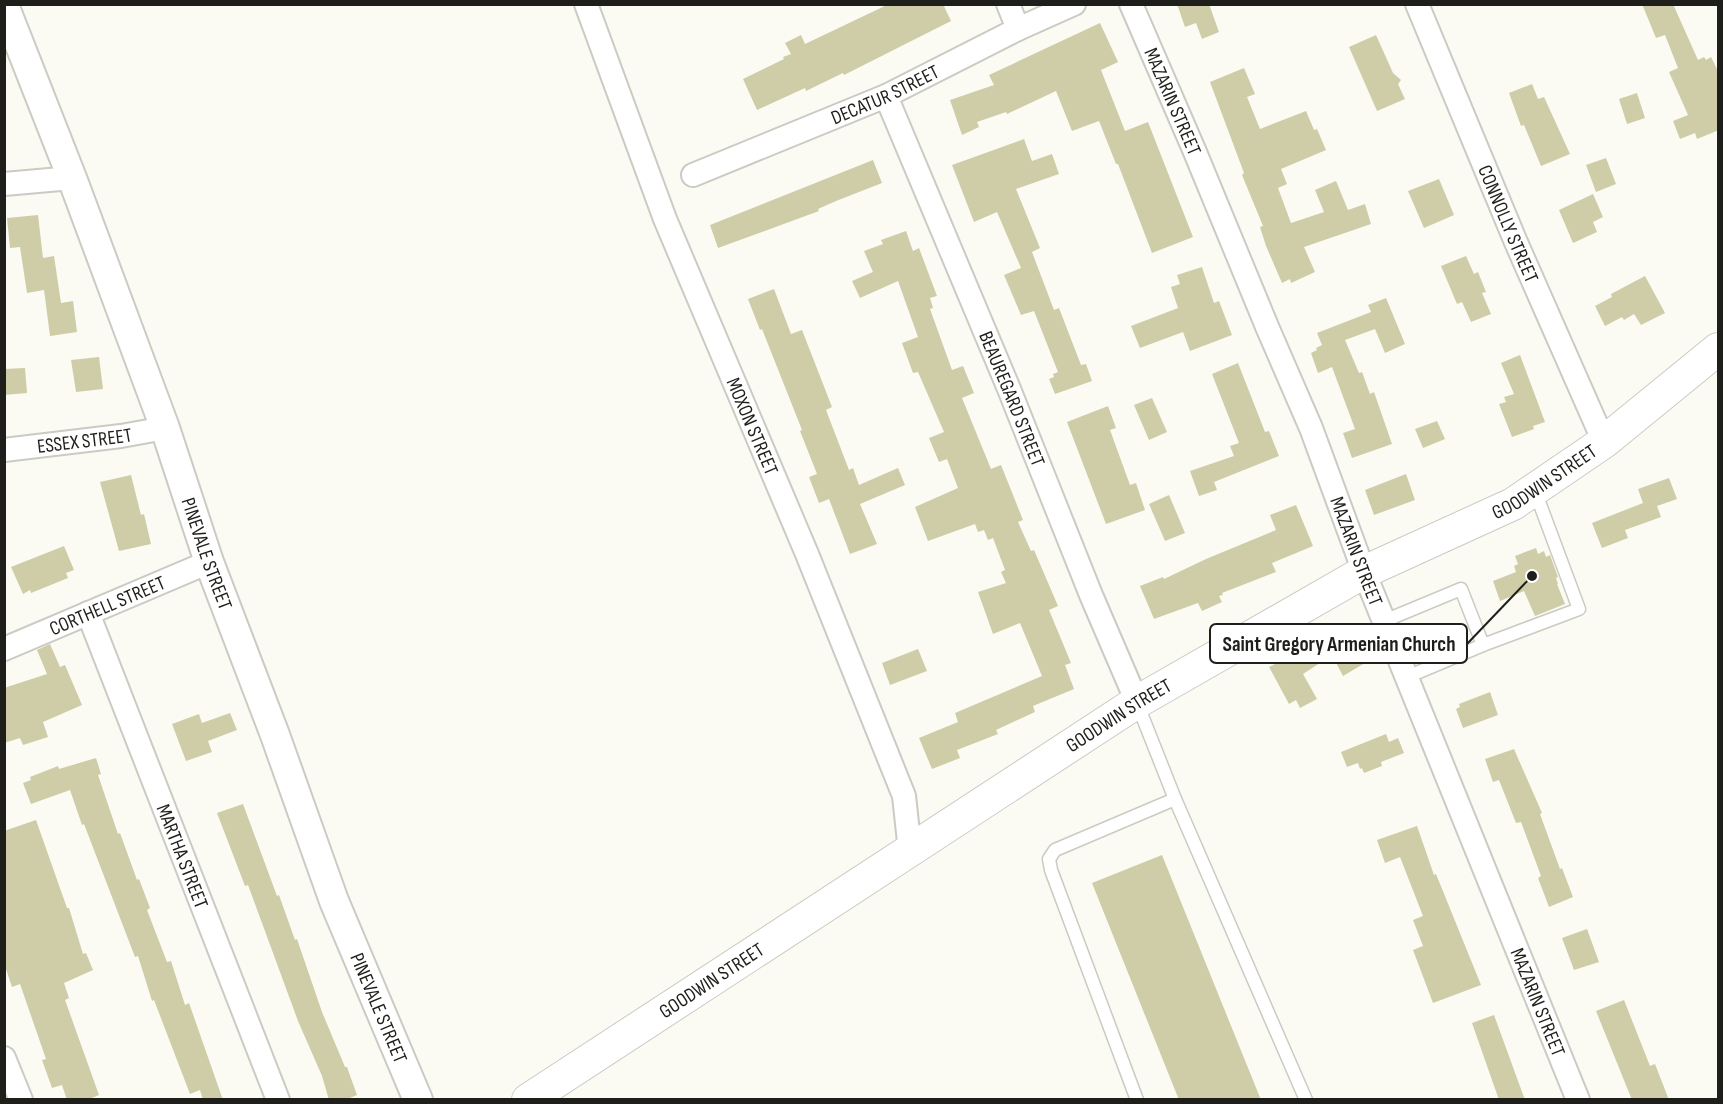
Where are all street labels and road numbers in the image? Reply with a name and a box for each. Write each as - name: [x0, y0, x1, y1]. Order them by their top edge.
- street label: MAZARIN STREET: [1138, 44, 1206, 159]
- street label: DECATUR STREET: [828, 60, 943, 130]
- street label: CONNOLLY STREET: [1472, 162, 1543, 287]
- street label: BEAUREGARD STREET: [973, 328, 1050, 470]
- street label: MOXON STREET: [721, 374, 783, 479]
- street label: ESSEX STREET: [36, 423, 134, 459]
- street label: GOODWIN STREET: [1488, 440, 1602, 525]
- street label: MAZARIN STREET: [1324, 494, 1387, 610]
- street label: PINEVALE STREET: [176, 495, 237, 613]
- street label: CORTHELL STREET: [46, 571, 169, 641]
- street label: GOODWIN STREET: [1062, 674, 1176, 758]
- street label: MARTHA STREET: [151, 801, 213, 912]
- street label: GOODWIN STREET: [655, 938, 769, 1024]
- street label: MAZARIN STREET: [1505, 945, 1570, 1060]
- street label: PINEVALE STREET: [344, 950, 412, 1067]

